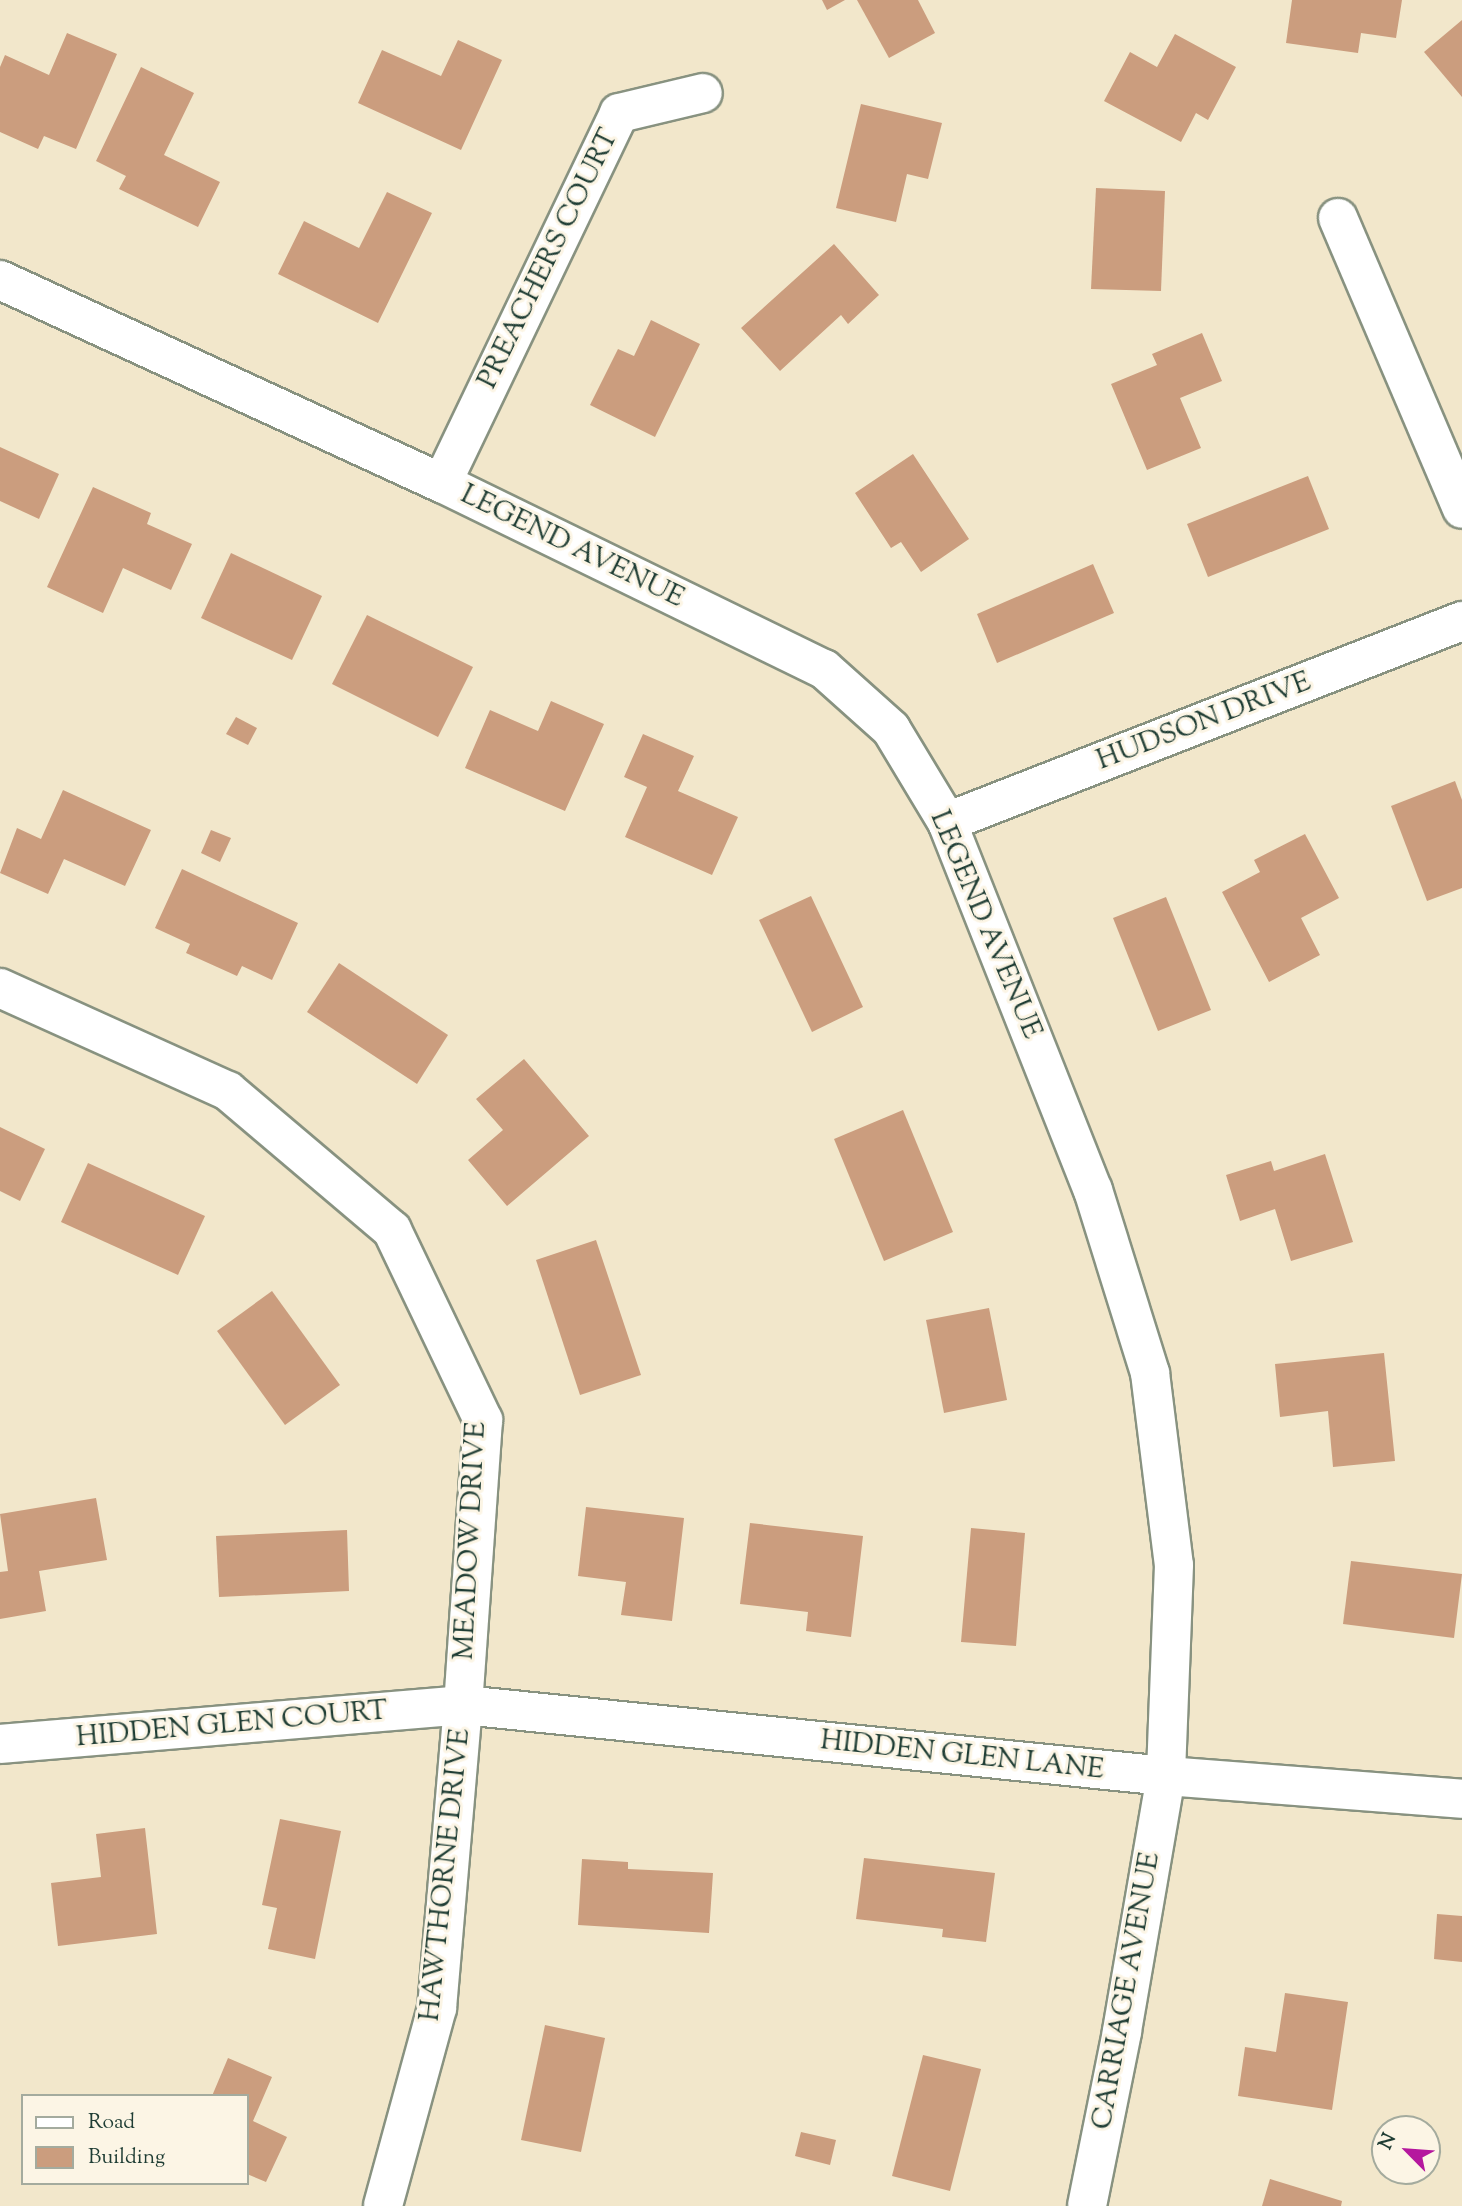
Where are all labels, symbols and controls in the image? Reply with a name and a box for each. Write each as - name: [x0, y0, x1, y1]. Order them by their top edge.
- street label: PREACHERS COURT: [471, 124, 627, 394]
- street label: LEGEND AVENUE: [455, 478, 689, 616]
- street label: HUDSON DRIVE: [1092, 666, 1316, 778]
- street label: LEGEND AVENUE: [922, 806, 1048, 1044]
- street label: MEADOW DRIVE: [448, 1421, 494, 1661]
- street label: HIDDEN GLEN COURT: [75, 1695, 389, 1755]
- street label: HIDDEN GLEN LANE: [819, 1724, 1105, 1788]
- street label: HAWTHORNE DRIVE: [414, 1727, 478, 2023]
- street label: CARRIAGE AVENUE: [1086, 1850, 1168, 2132]
- legend: [21, 2094, 248, 2185]
- text: Road: [88, 2108, 135, 2138]
- north arrow: [1371, 2115, 1441, 2185]
- text: N: [1373, 2129, 1404, 2154]
- text: Building: [88, 2143, 165, 2173]

